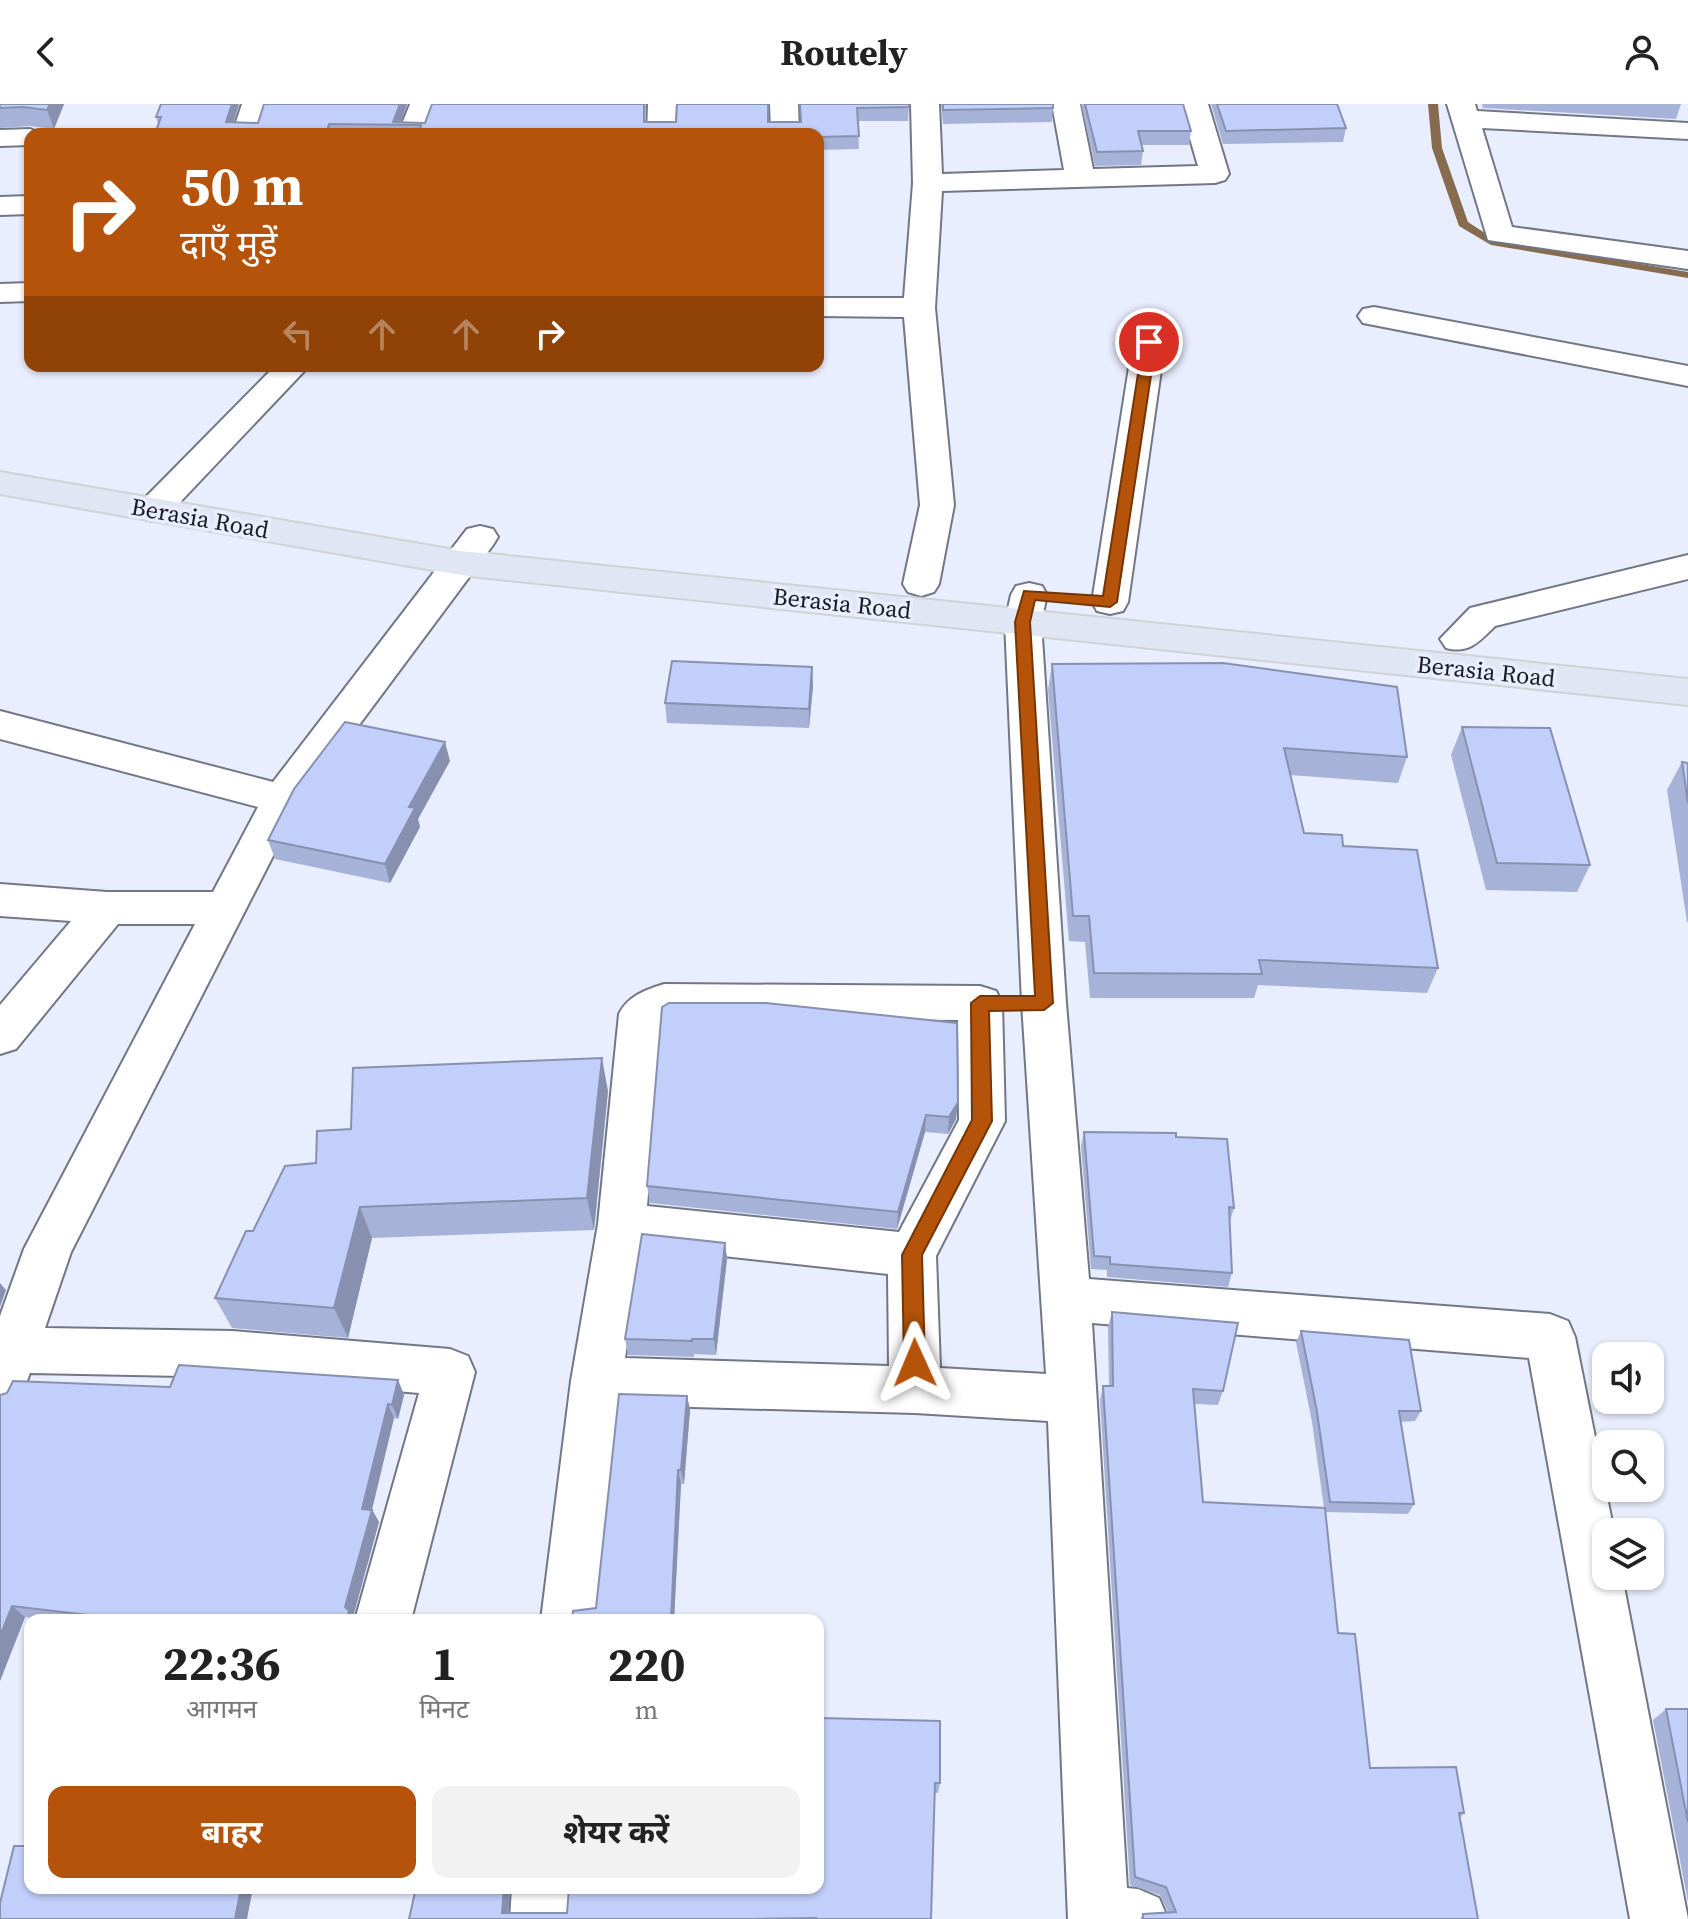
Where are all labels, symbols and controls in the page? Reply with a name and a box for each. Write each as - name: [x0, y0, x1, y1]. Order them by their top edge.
- text: Routely: [780, 28, 908, 77]
- icon: back: [24, 30, 68, 74]
- icon: person: [1620, 30, 1664, 74]
- text: 50 m: [180, 147, 303, 224]
- icon: right: [48, 160, 152, 264]
- text: दाएँ मुड़ें: [180, 220, 278, 269]
- pin: [1115, 308, 1183, 376]
- icon: left: [276, 312, 320, 356]
- icon: ahead: [360, 312, 404, 356]
- icon: ahead: [444, 312, 488, 356]
- icon: right: [528, 312, 572, 356]
- icon: arrive: [1127, 320, 1171, 364]
- street label: Berasia Road: [129, 490, 272, 546]
- street label: Berasia Road: [771, 579, 913, 627]
- street label: Berasia Road: [1415, 647, 1557, 695]
- position arrow: [873, 1321, 957, 1405]
- map controls: [1592, 1342, 1664, 1590]
- button: sound: [1592, 1342, 1664, 1414]
- button: search: [1592, 1430, 1664, 1502]
- button: layers: [1592, 1518, 1664, 1590]
- text: 22:36: [162, 1630, 281, 1696]
- text: 1: [431, 1630, 457, 1696]
- text: 220: [608, 1631, 686, 1697]
- text: आगमन: [186, 1691, 257, 1727]
- text: मिनट: [419, 1691, 469, 1727]
- text: m: [635, 1692, 658, 1728]
- button: बाहर: [48, 1786, 416, 1878]
- button: शेयर करें: [432, 1786, 800, 1878]

